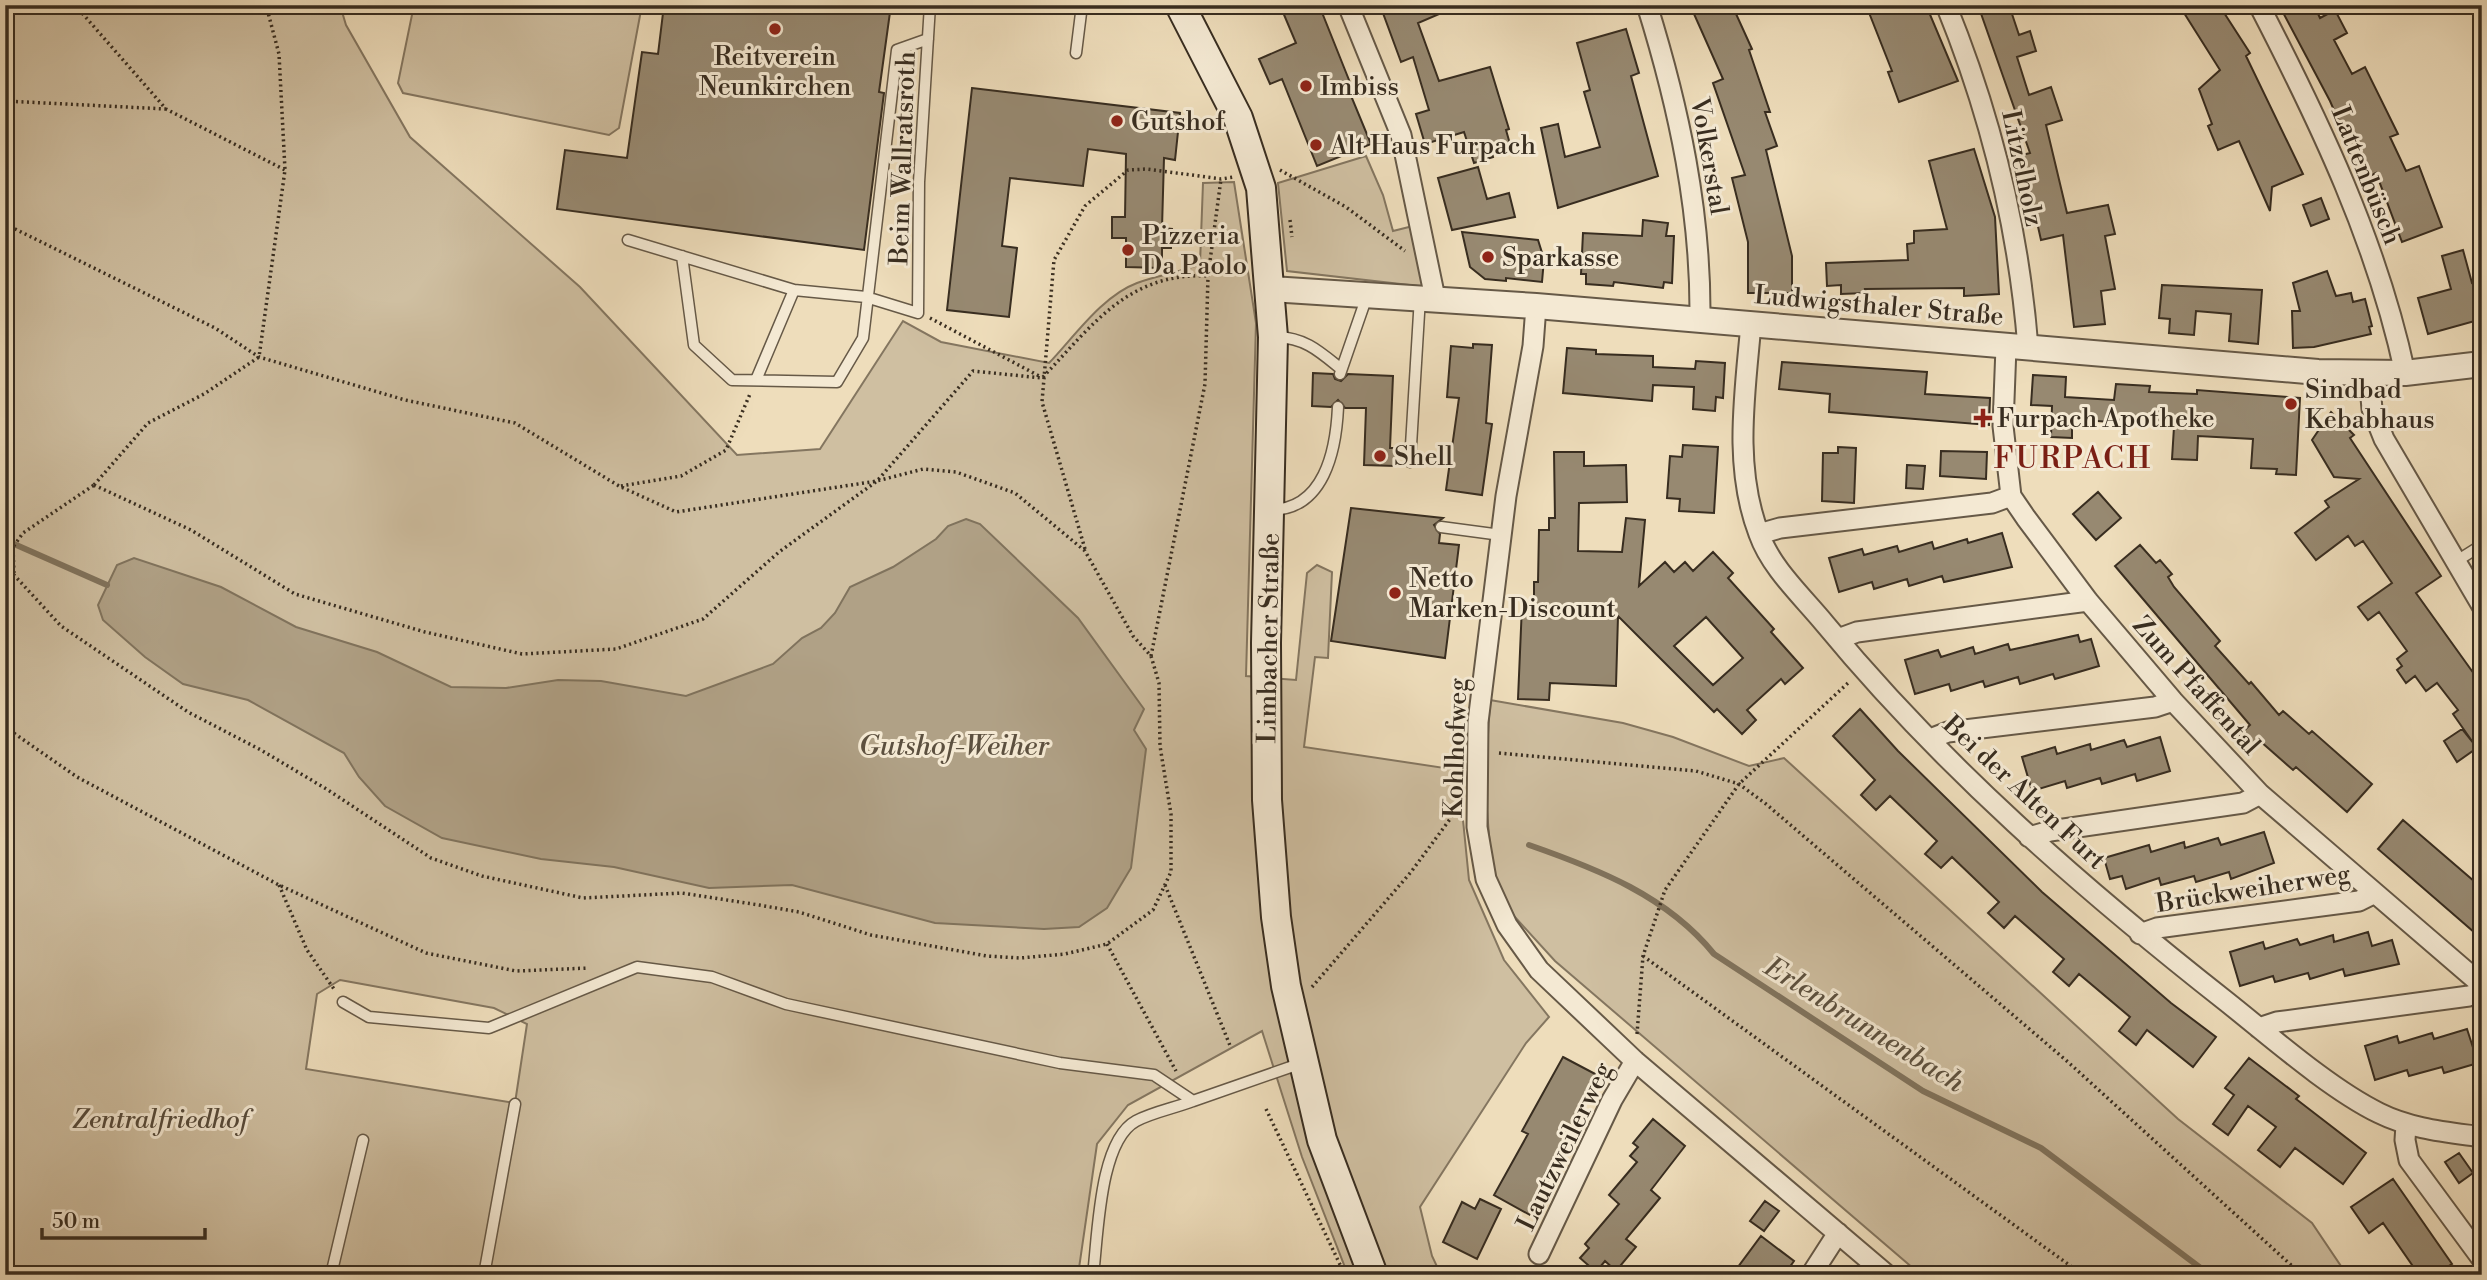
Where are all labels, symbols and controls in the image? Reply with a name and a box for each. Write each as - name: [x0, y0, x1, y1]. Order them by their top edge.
- marker: Reitverein Neunkirchen: [767, 21, 783, 37]
- place label: Reitverein Neunkirchen: [699, 41, 851, 103]
- street label: Beim Wallratsroth: [883, 51, 923, 266]
- place label: Imbiss: [1320, 71, 1399, 103]
- marker: Imbiss: [1298, 78, 1314, 94]
- street label: Volkerstal: [1683, 94, 1735, 218]
- street label: Lattenbüsch: [2324, 101, 2408, 249]
- place label: Gutshof: [1131, 106, 1226, 138]
- street label: Litzelholz: [1994, 107, 2050, 229]
- marker: Gutshof: [1109, 113, 1125, 129]
- place label: Alt Haus Furpach: [1329, 130, 1536, 162]
- marker: Alt Haus Furpach: [1308, 137, 1324, 153]
- place label: Pizzeria Da Paolo: [1142, 220, 1247, 282]
- marker: Pizzeria Da Paolo: [1120, 242, 1136, 258]
- place label: Sparkasse: [1502, 242, 1620, 274]
- marker: Sparkasse: [1480, 249, 1496, 265]
- street label: Ludwigsthaler Straße: [1753, 279, 2005, 333]
- place label: Sindbad Kebabhaus: [2305, 374, 2435, 436]
- marker: Sindbad Kebabhaus: [2283, 396, 2299, 412]
- place label: Furpach Apotheke: [1997, 403, 2215, 435]
- marker: Furpach Apotheke: [1975, 410, 1991, 426]
- district label: FURPACH: [1994, 440, 2152, 478]
- place label: Shell: [1394, 441, 1453, 473]
- marker: Shell: [1372, 448, 1388, 464]
- street label: Limbacher Straße: [1251, 532, 1287, 744]
- place label: Netto Marken-Discount: [1409, 563, 1616, 625]
- marker: Netto Marken-Discount: [1387, 585, 1403, 601]
- street label: Zum Pfaffental: [2126, 610, 2267, 762]
- street label: Kohlhofweg: [1438, 677, 1474, 819]
- street label: Bei der Alten Furt: [1935, 708, 2112, 876]
- water label: Gutshof-Weiher: [859, 729, 1050, 764]
- street label: Brückweiherweg: [2153, 858, 2353, 920]
- water label: Erlenbrunnenbach: [1756, 949, 1971, 1101]
- street label: Lautzweilerweg: [1510, 1056, 1620, 1236]
- park label: Zentralfriedhof: [72, 1104, 254, 1136]
- scale bar: [42, 1196, 205, 1240]
- text: 50 m: [52, 1209, 100, 1235]

